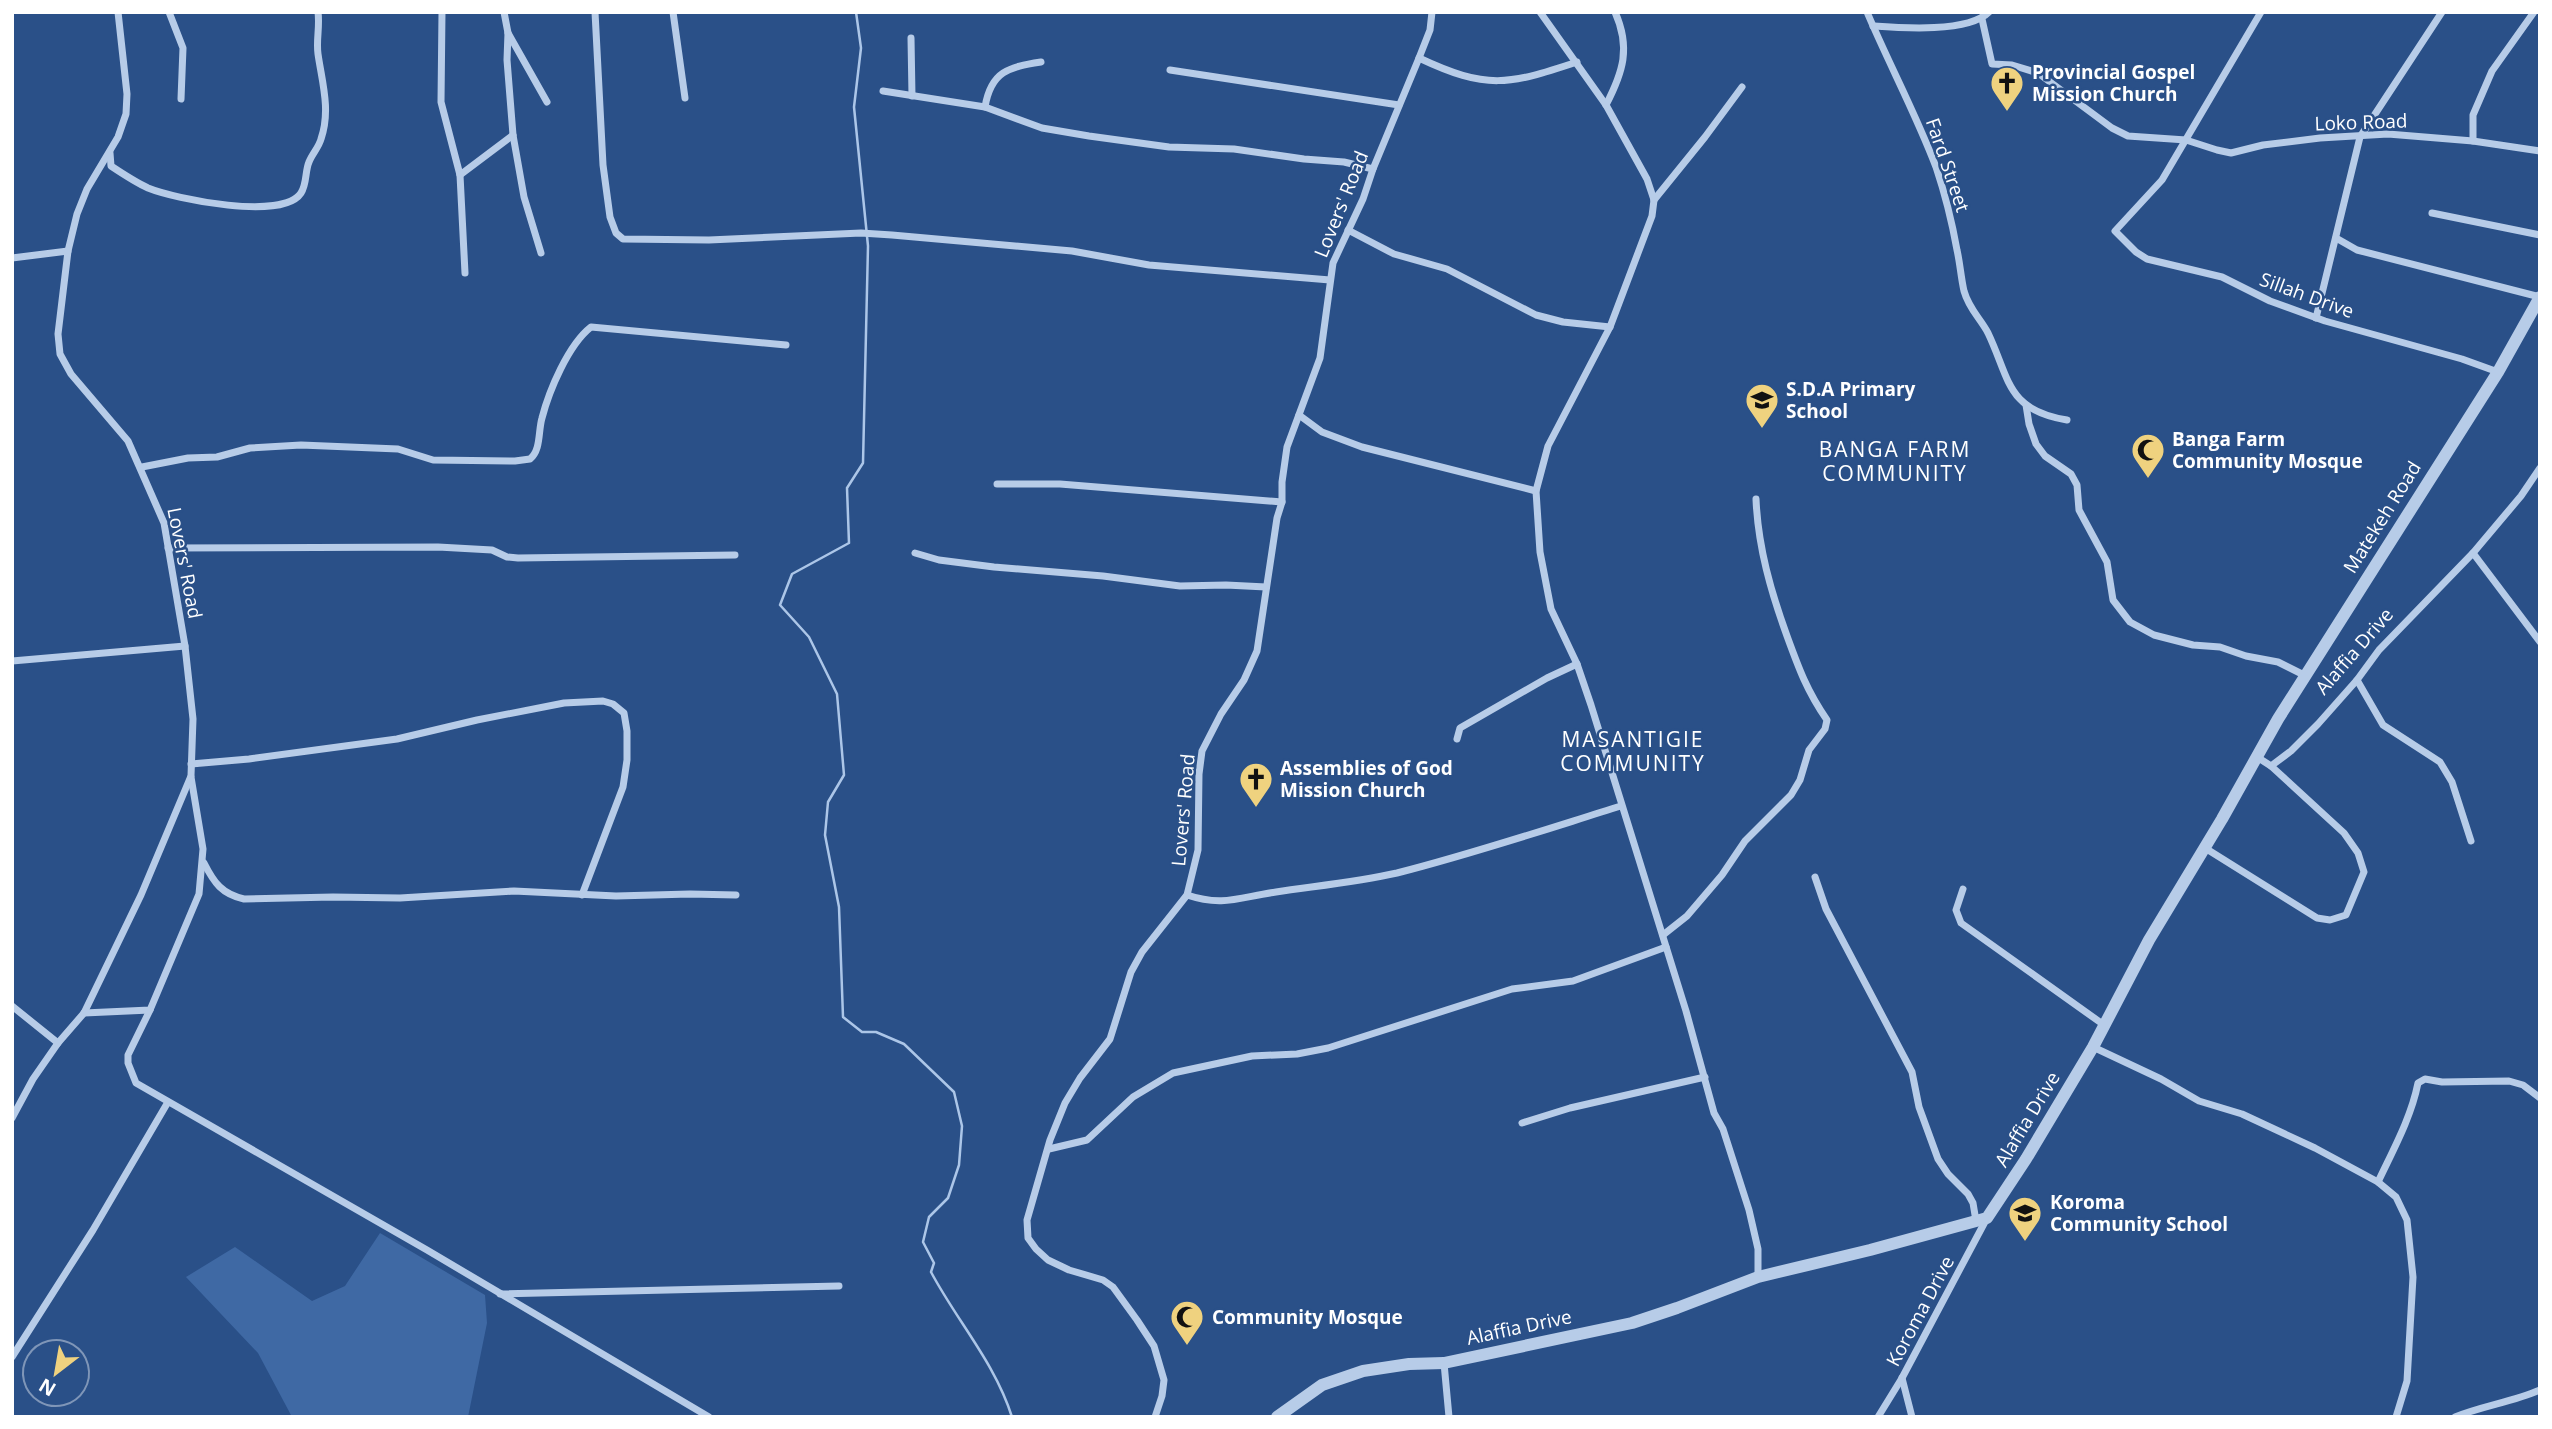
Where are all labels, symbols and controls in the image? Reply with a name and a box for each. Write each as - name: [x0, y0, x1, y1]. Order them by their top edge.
- place label: Provincial Gospel Mission Church: [2032, 59, 2195, 107]
- church icon: Provincial Gospel Mission Church: [1988, 64, 2026, 113]
- street label: Loko Road: [2314, 107, 2408, 137]
- street label: Fard Street: [1920, 115, 1976, 216]
- street label: Lovers' Road: [1308, 147, 1374, 261]
- street label: Sillah Drive: [2256, 266, 2358, 324]
- place label: S.D.A Primary School: [1786, 376, 1916, 424]
- school or university icon: S.D.A Primary School: [1743, 381, 1781, 430]
- place label: Banga Farm Community Mosque: [2172, 426, 2363, 474]
- mosque icon: Banga Farm Community Mosque: [2129, 431, 2167, 480]
- district label: BANGA FARM COMMUNITY: [1819, 435, 1971, 487]
- street label: Matekeh Road: [2337, 456, 2427, 578]
- street label: Lovers' Road: [161, 505, 209, 621]
- street label: Alaffia Drive: [2309, 602, 2399, 700]
- district label: MASANTIGIE COMMUNITY: [1560, 725, 1706, 777]
- street label: Lovers' Road: [1165, 753, 1201, 867]
- place label: Assemblies of God Mission Church: [1280, 755, 1453, 803]
- church icon: Assemblies of God Mission Church: [1237, 760, 1275, 809]
- street label: Alaffia Drive: [1988, 1066, 2066, 1172]
- place label: Koroma Community School: [2050, 1189, 2228, 1237]
- school or university icon: Koroma Community School: [2006, 1194, 2044, 1243]
- street label: Koroma Drive: [1880, 1251, 1960, 1371]
- mosque icon: Community Mosque: [1168, 1298, 1206, 1347]
- street label: Alaffia Drive: [1464, 1303, 1574, 1351]
- place label: Community Mosque: [1212, 1304, 1403, 1330]
- north arrow: [21, 1338, 91, 1408]
- text: N: [34, 1372, 61, 1403]

